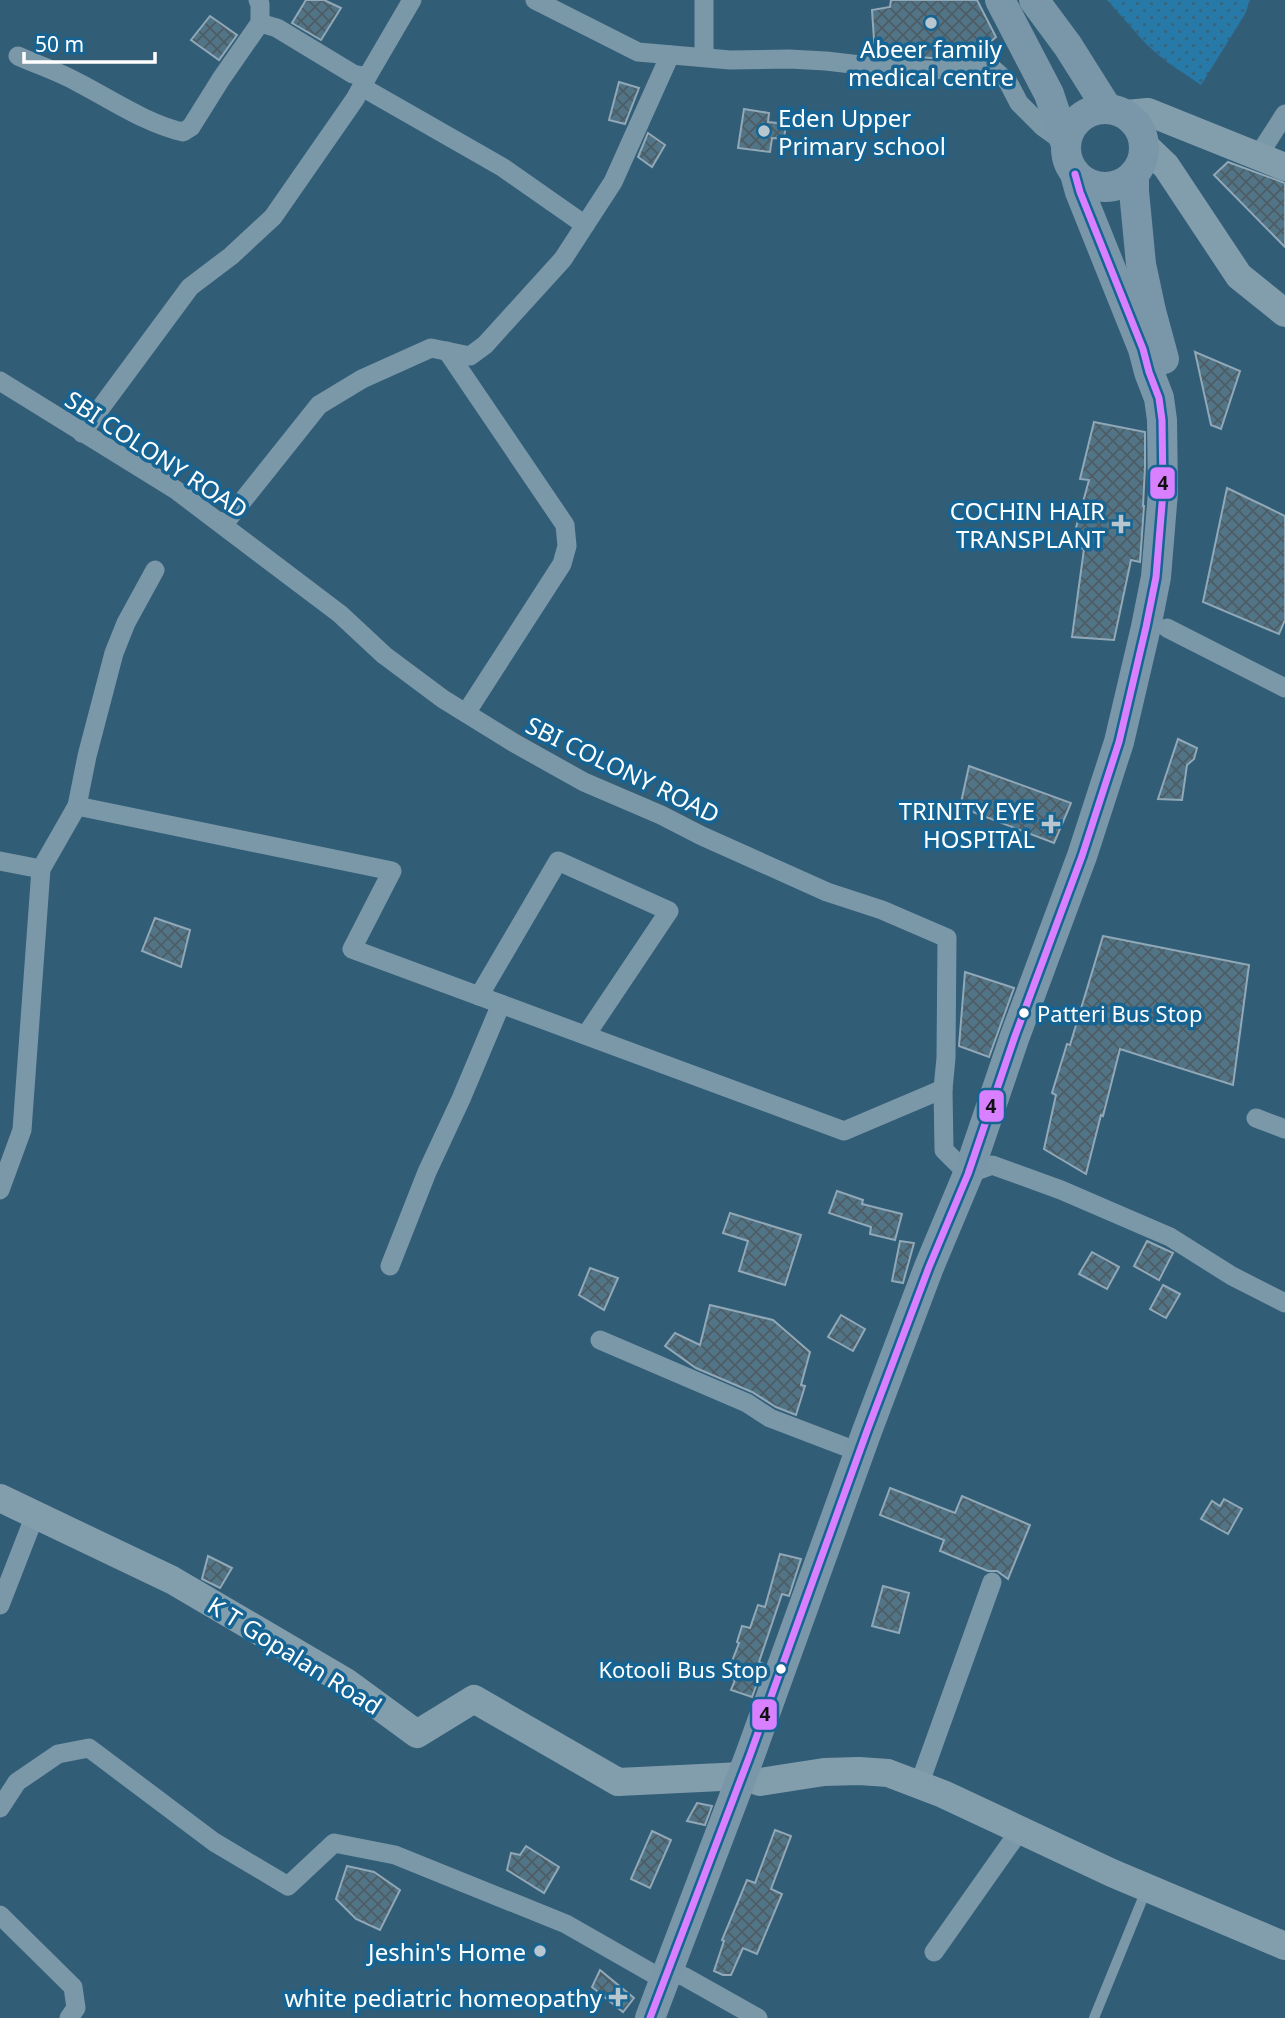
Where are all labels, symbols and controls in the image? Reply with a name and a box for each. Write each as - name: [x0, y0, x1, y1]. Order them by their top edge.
- marker: Abeer family medical centre: [923, 15, 939, 31]
- scale bar: [24, 21, 156, 65]
- text: 50 m: [35, 30, 84, 58]
- place label: Abeer family medical centre: [848, 32, 1014, 93]
- place label: Eden Upper Primary school: [778, 101, 946, 162]
- marker: Eden Upper Primary school: [756, 123, 772, 139]
- street label: SBI COLONY ROAD: [59, 383, 255, 525]
- line badge: 4: [1149, 466, 1176, 500]
- text: 4: [1158, 470, 1169, 496]
- place label: COCHIN HAIR TRANSPLANT: [950, 494, 1106, 555]
- marker: COCHIN HAIR TRANSPLANT: [1111, 514, 1131, 534]
- street label: SBI COLONY ROAD: [521, 708, 725, 830]
- place label: TRINITY EYE HOSPITAL: [899, 794, 1035, 855]
- marker: TRINITY EYE HOSPITAL: [1041, 814, 1061, 834]
- place label: Patteri Bus Stop: [1037, 998, 1202, 1028]
- marker: Patteri Bus Stop: [1017, 1006, 1031, 1020]
- line badge: 4: [978, 1089, 1005, 1123]
- text: 4: [986, 1093, 997, 1119]
- street label: K T Gopalan Road: [202, 1588, 388, 1722]
- place label: Kotooli Bus Stop: [598, 1654, 768, 1684]
- marker: Kotooli Bus Stop: [774, 1662, 788, 1676]
- line badge: 4: [751, 1698, 778, 1731]
- text: 4: [760, 1701, 771, 1727]
- place label: Jeshin's Home: [366, 1935, 526, 1968]
- marker: Jeshin's Home: [532, 1943, 548, 1959]
- place label: white pediatric homeopathy: [285, 1981, 603, 2014]
- marker: white pediatric homeopathy: [608, 1987, 628, 2007]

